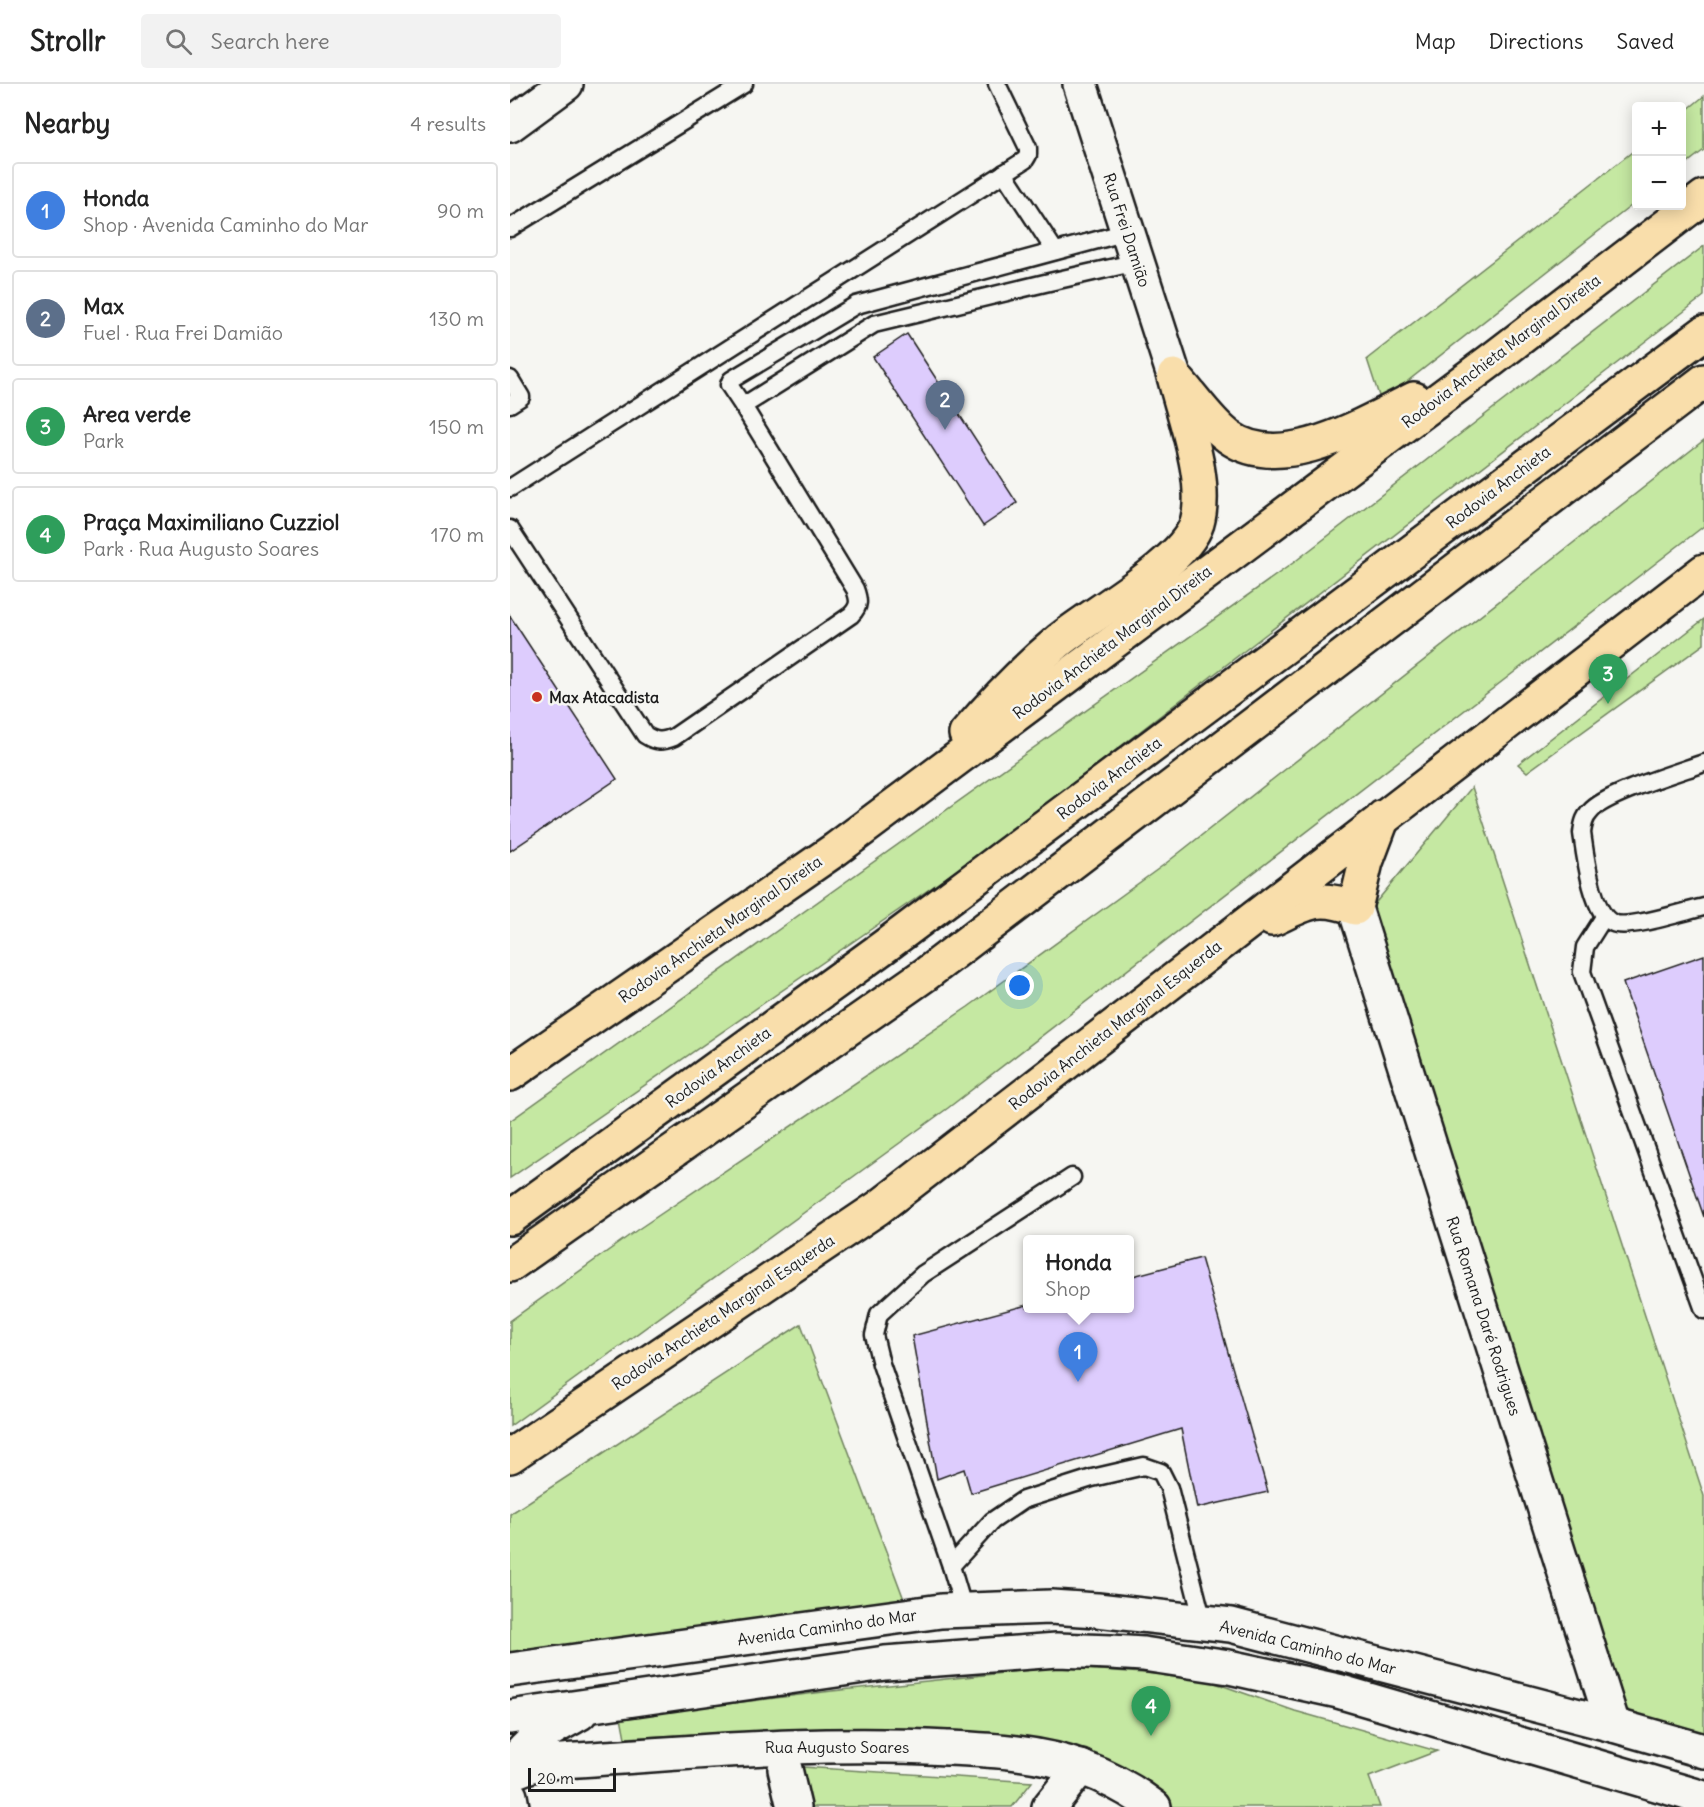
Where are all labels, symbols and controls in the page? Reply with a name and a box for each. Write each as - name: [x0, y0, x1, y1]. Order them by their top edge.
- search box: [141, 14, 561, 68]
- text: Strollr: [30, 23, 105, 59]
- icon: search: [162, 25, 195, 58]
- text: Search here: [210, 27, 330, 55]
- text: Map: [1415, 28, 1456, 55]
- text: Directions: [1489, 28, 1583, 55]
- text: Saved: [1616, 28, 1674, 55]
- map controls: [1632, 102, 1686, 210]
- button: +: [1632, 102, 1686, 156]
- text: Nearby: [24, 107, 110, 140]
- text: 4 results: [410, 111, 486, 136]
- button: −: [1632, 156, 1686, 210]
- street label: Rua Frei Damião: [1099, 170, 1155, 290]
- text: Honda: [83, 184, 149, 212]
- text: 1: [42, 198, 49, 223]
- text: 90 m: [437, 198, 484, 223]
- text: Shop · Avenida Caminho do Mar: [83, 212, 368, 237]
- street label: Rodovia Anchieta Marginal Direita: [1398, 270, 1604, 432]
- text: Max: [83, 292, 124, 320]
- text: 2: [40, 306, 51, 331]
- text: 130 m: [429, 306, 484, 331]
- text: Fuel · Rua Frei Damião: [83, 320, 283, 345]
- pin: 2: [926, 380, 964, 430]
- text: Area verde: [83, 400, 191, 428]
- text: 3: [40, 414, 51, 439]
- text: 150 m: [429, 414, 484, 439]
- text: Park: [83, 428, 124, 453]
- street label: Rodovia Anchieta: [1442, 441, 1554, 533]
- text: Praça Maximiliano Cuzziol: [83, 508, 339, 536]
- text: 4: [40, 522, 51, 547]
- text: 170 m: [431, 522, 484, 547]
- text: Park · Rua Augusto Soares: [83, 536, 319, 561]
- street label: Rodovia Anchieta Marginal Direita: [1009, 561, 1215, 723]
- pin: 3: [1588, 654, 1628, 704]
- place label: Max Atacadista: [549, 687, 659, 707]
- marker: Max Atacadista: [530, 690, 544, 704]
- street label: Rodovia Anchieta: [1053, 732, 1165, 824]
- street label: Rodovia Anchieta Marginal Direita: [615, 851, 825, 1007]
- street label: Rodovia Anchieta Marginal Esquerda: [1005, 936, 1225, 1114]
- your location: [1005, 971, 1034, 1000]
- street label: Rodovia Anchieta: [661, 1022, 775, 1112]
- street label: Rua Romana Daré Rodrigues: [1442, 1214, 1526, 1418]
- street label: Rodovia Anchieta Marginal Esquerda: [608, 1230, 838, 1394]
- popup: [1023, 1235, 1134, 1313]
- text: Honda: [1045, 1248, 1112, 1276]
- text: Shop: [1045, 1276, 1091, 1301]
- pin: 1: [1058, 1332, 1098, 1382]
- street label: Avenida Caminho do Mar: [736, 1604, 918, 1649]
- street label: Avenida Caminho do Mar: [1218, 1615, 1399, 1679]
- pin: 4: [1132, 1686, 1170, 1736]
- street label: Rua Augusto Soares: [765, 1737, 909, 1757]
- scale bar: [528, 1765, 616, 1792]
- text: 20 m: [537, 1768, 574, 1788]

